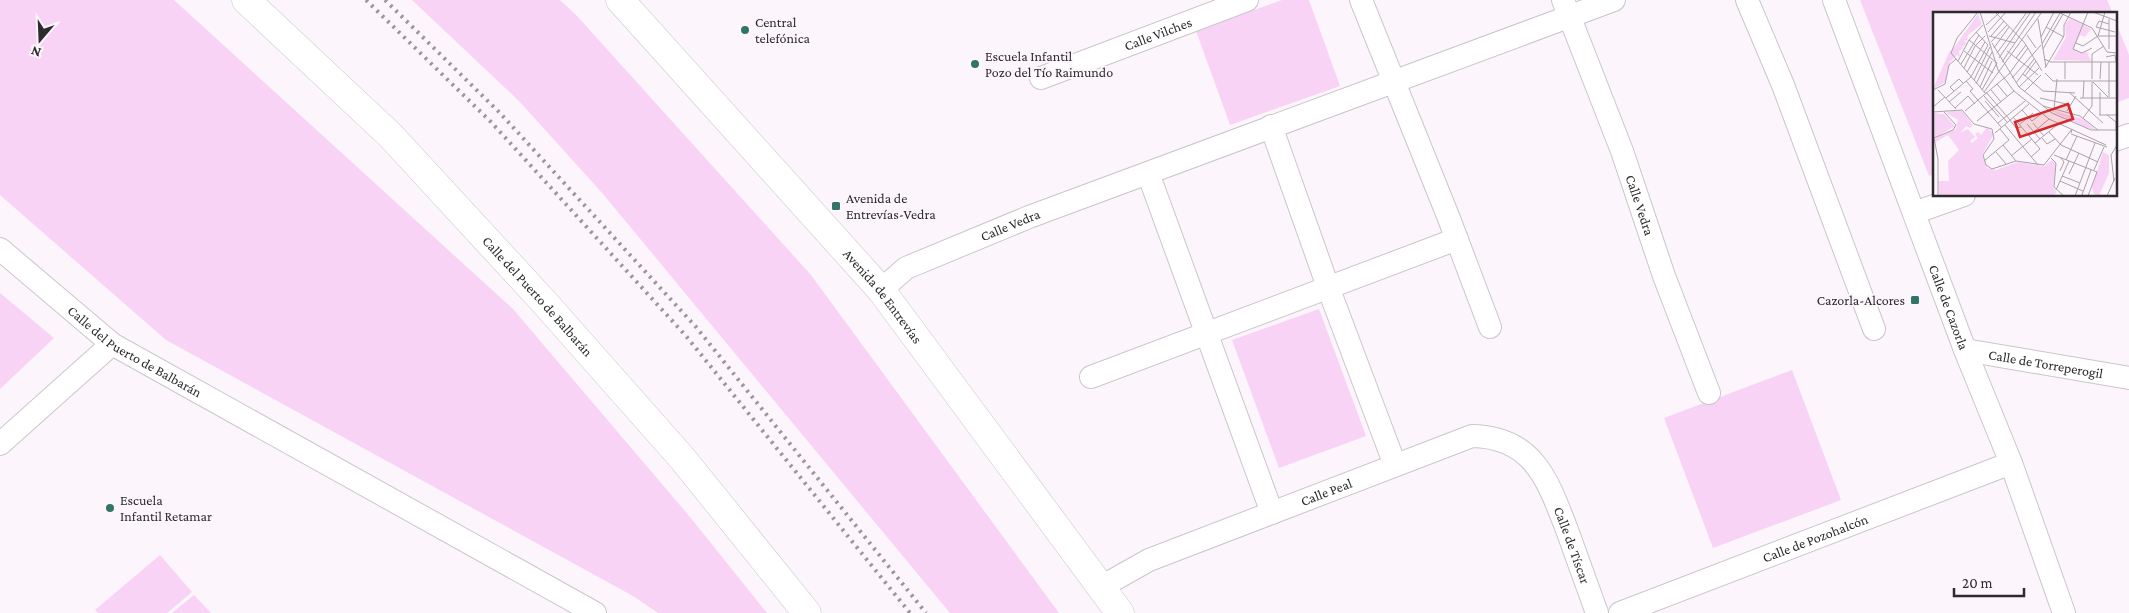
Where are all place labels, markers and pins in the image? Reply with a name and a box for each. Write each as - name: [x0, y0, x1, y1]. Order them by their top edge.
- place label: Central telefónica: [755, 14, 811, 46]
- marker: Central telefónica: [739, 24, 751, 36]
- place label: Escuela Infantil Pozo del Tío Raimundo: [985, 48, 1113, 80]
- marker: Escuela Infantil Pozo del Tío Raimundo: [969, 58, 981, 70]
- place label: Avenida de Entrevías-Vedra: [846, 190, 936, 222]
- marker: Avenida de Entrevías-Vedra: [830, 200, 842, 212]
- place label: Cazorla-Alcores: [1817, 292, 1905, 308]
- marker: Cazorla-Alcores: [1909, 294, 1921, 306]
- place label: Escuela Infantil Retamar: [120, 492, 212, 524]
- marker: Escuela Infantil Retamar: [104, 502, 116, 514]

